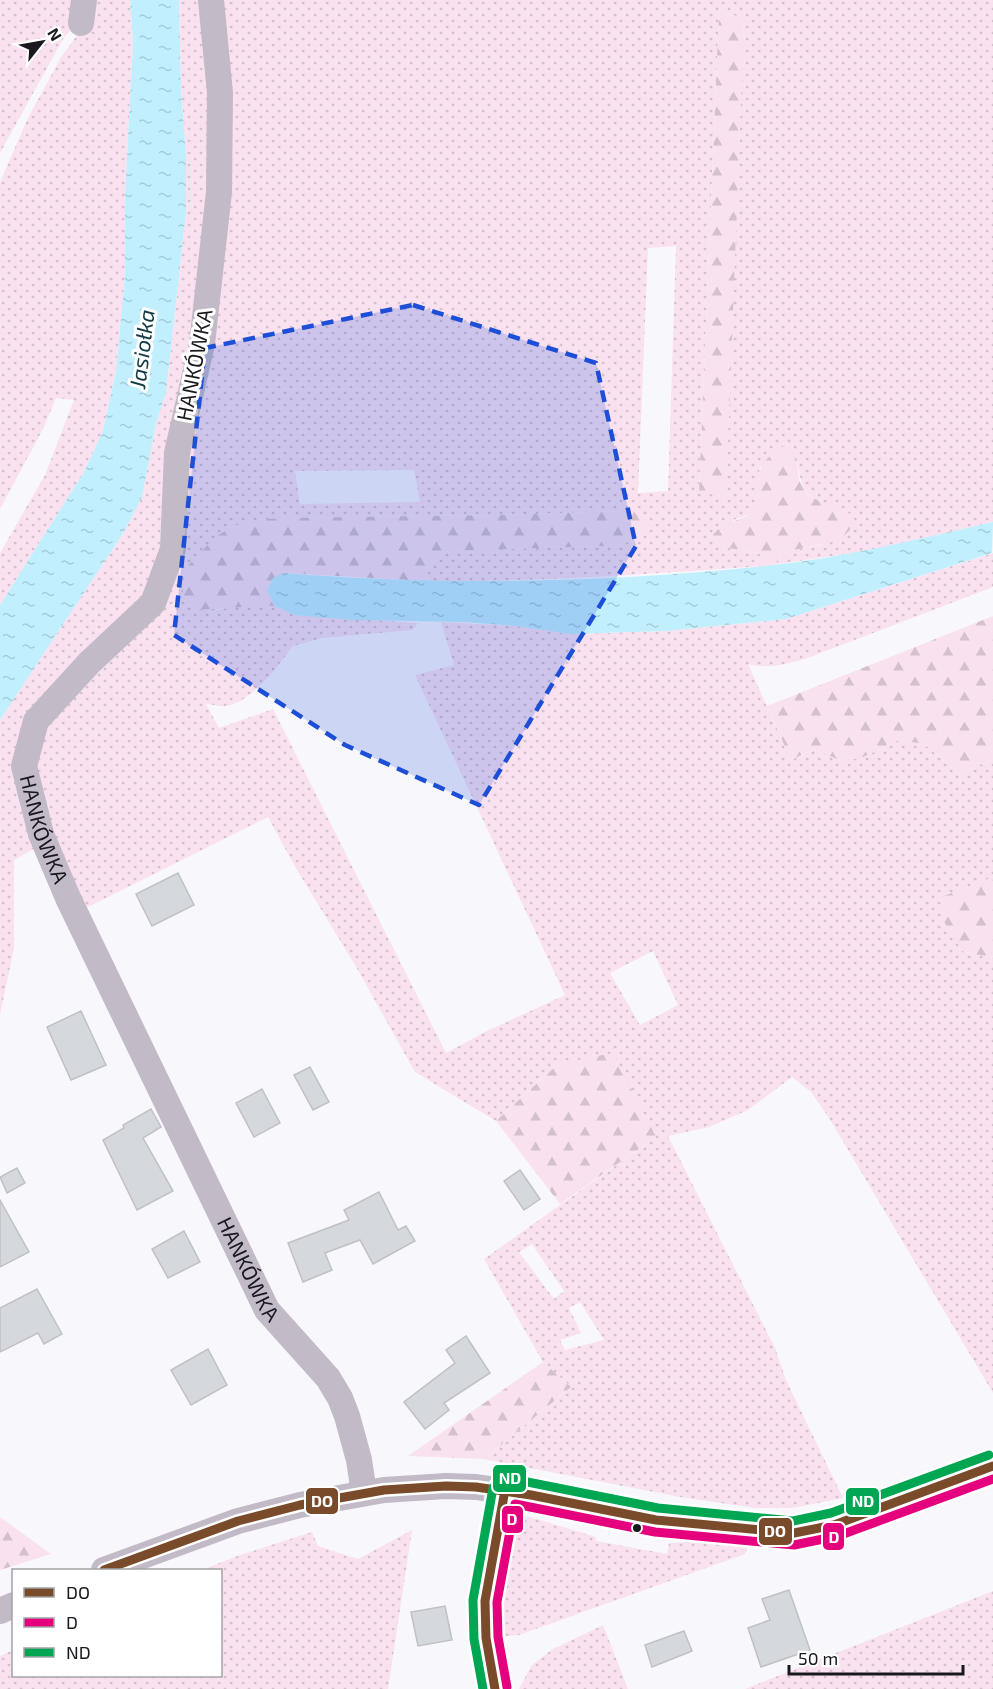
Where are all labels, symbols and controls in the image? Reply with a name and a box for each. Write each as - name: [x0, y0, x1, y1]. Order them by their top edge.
- north arrow: [12, 12, 72, 72]
- text: N: [44, 24, 66, 44]
- street label: HANKÓWKA: [170, 307, 217, 423]
- water label: Jasiołka: [123, 308, 159, 391]
- street label: HANKÓWKA: [16, 772, 74, 887]
- street label: HANKÓWKA: [213, 1213, 285, 1326]
- line badge: ND: [492, 1464, 527, 1493]
- text: ND: [499, 1468, 521, 1487]
- line badge: DO: [305, 1487, 339, 1515]
- line badge: ND: [845, 1487, 880, 1516]
- text: DO: [311, 1491, 333, 1510]
- text: ND: [852, 1491, 874, 1510]
- line badge: D: [501, 1505, 524, 1534]
- text: D: [507, 1509, 518, 1528]
- line badge: DO: [758, 1517, 793, 1546]
- text: DO: [764, 1521, 786, 1540]
- unlabelled marker: [631, 1522, 643, 1534]
- line badge: D: [822, 1522, 845, 1551]
- text: D: [829, 1527, 840, 1546]
- legend: [12, 1569, 222, 1677]
- text: DO: [66, 1581, 90, 1603]
- text: D: [66, 1611, 78, 1633]
- scale bar: [789, 1638, 963, 1676]
- text: ND: [66, 1641, 91, 1663]
- text: 50 m: [798, 1647, 838, 1669]

